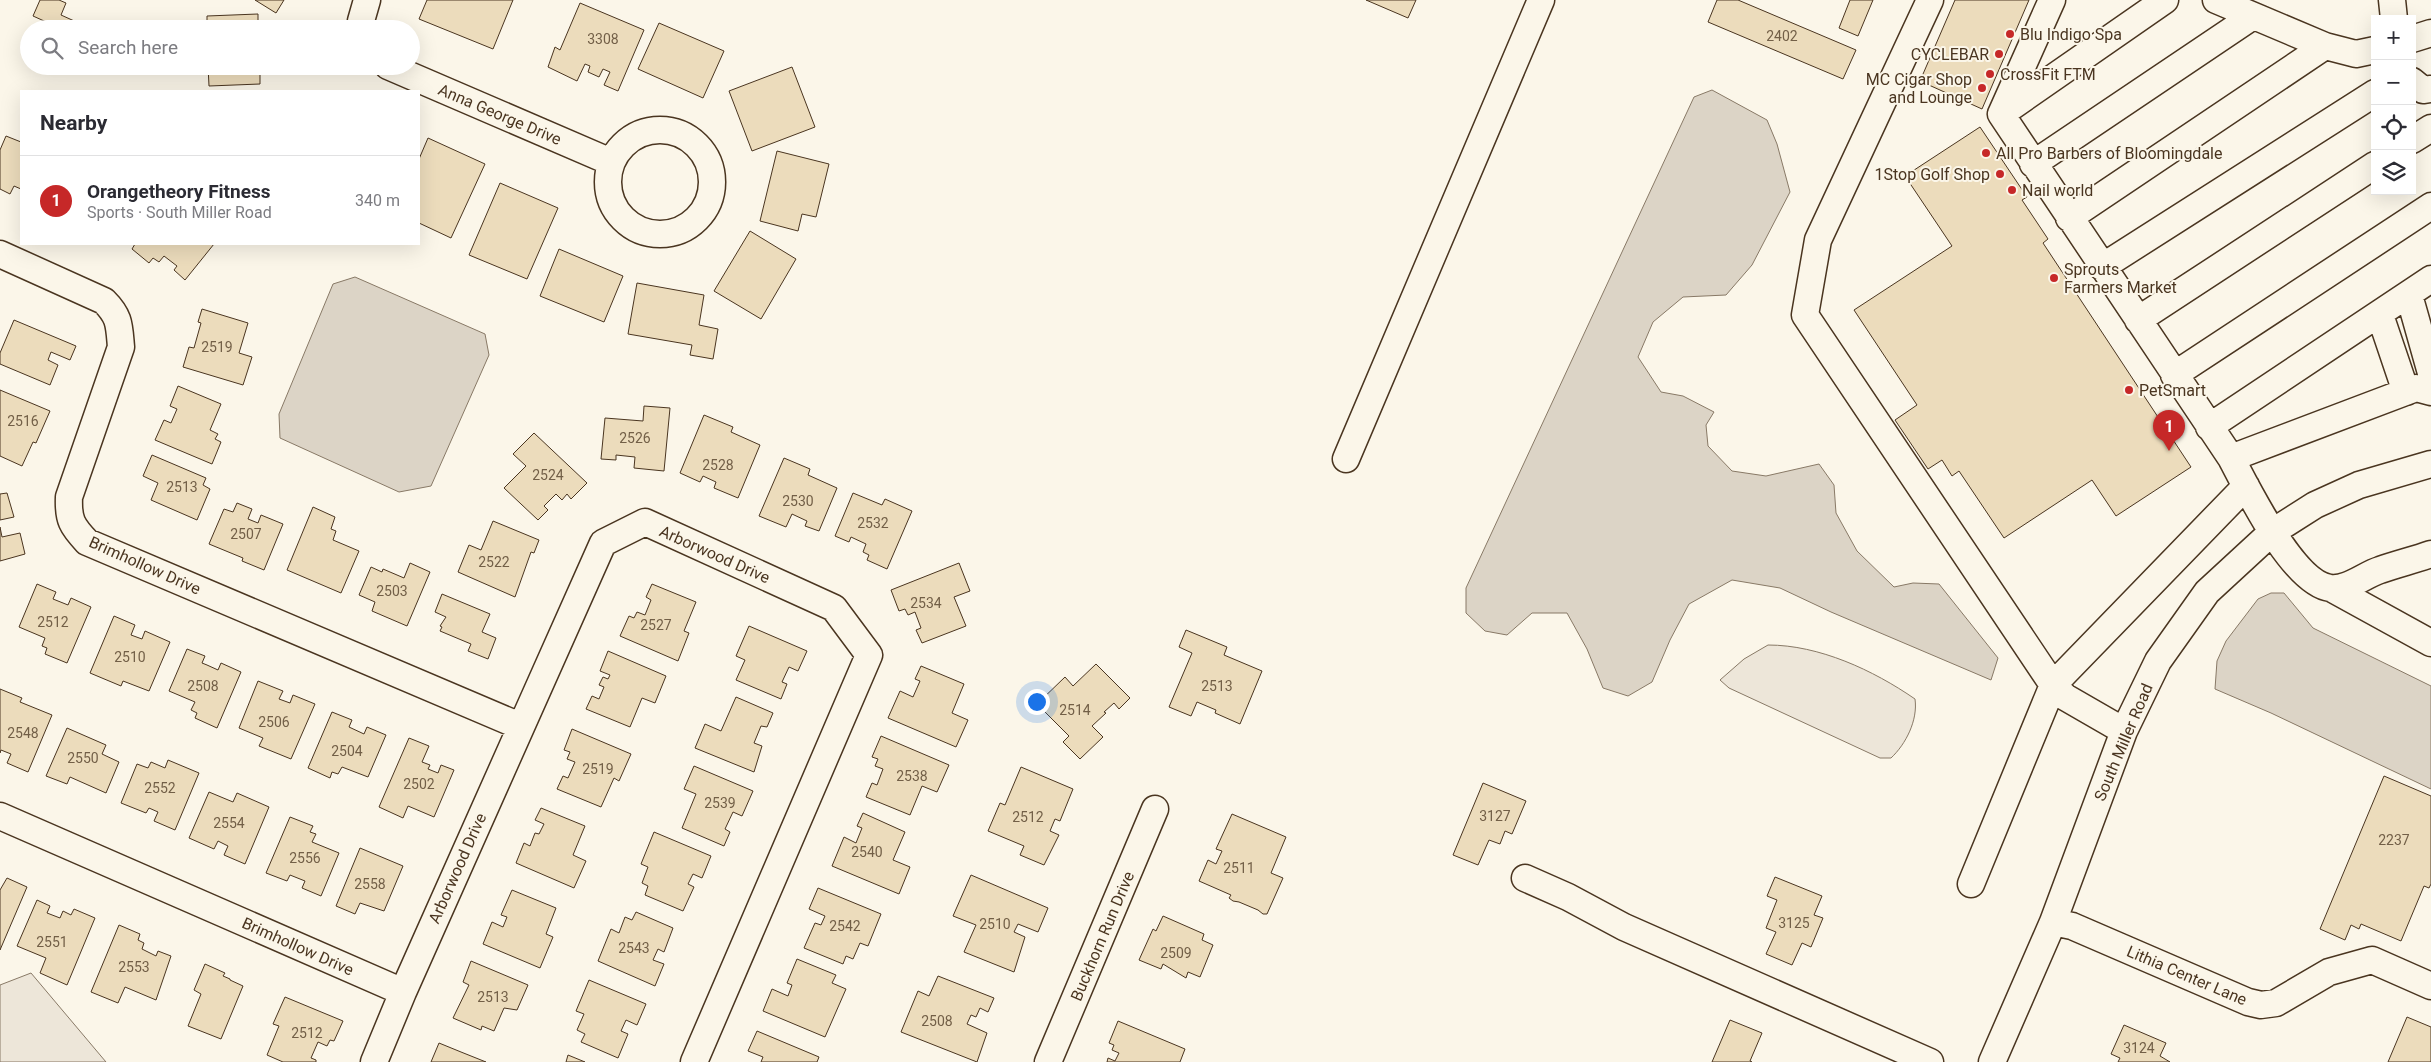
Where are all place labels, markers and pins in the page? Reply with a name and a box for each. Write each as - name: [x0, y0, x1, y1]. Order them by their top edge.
- place label: Blu Indigo Spa: [2020, 25, 2122, 44]
- marker: Blu Indigo Spa: [2004, 28, 2016, 40]
- place label: CYCLEBAR: [1911, 45, 1989, 64]
- marker: CYCLEBAR: [1993, 48, 2005, 60]
- place label: CrossFit FTM: [2000, 65, 2096, 84]
- marker: CrossFit FTM: [1984, 68, 1996, 80]
- place label: MC Cigar Shop and Lounge: [1866, 70, 1972, 107]
- marker: MC Cigar Shop and Lounge: [1976, 82, 1988, 94]
- place label: All Pro Barbers of Bloomingdale: [1996, 144, 2222, 163]
- marker: All Pro Barbers of Bloomingdale: [1980, 147, 1992, 159]
- place label: 1Stop Golf Shop: [1874, 165, 1990, 184]
- marker: 1Stop Golf Shop: [1994, 168, 2006, 180]
- place label: Nail world: [2022, 181, 2093, 200]
- marker: Nail world: [2006, 184, 2018, 196]
- place label: Sprouts Farmers Market: [2064, 260, 2177, 297]
- marker: Sprouts Farmers Market: [2048, 272, 2060, 284]
- place label: PetSmart: [2139, 381, 2206, 400]
- marker: PetSmart: [2123, 384, 2135, 396]
- pin: 1: [2153, 410, 2185, 451]

